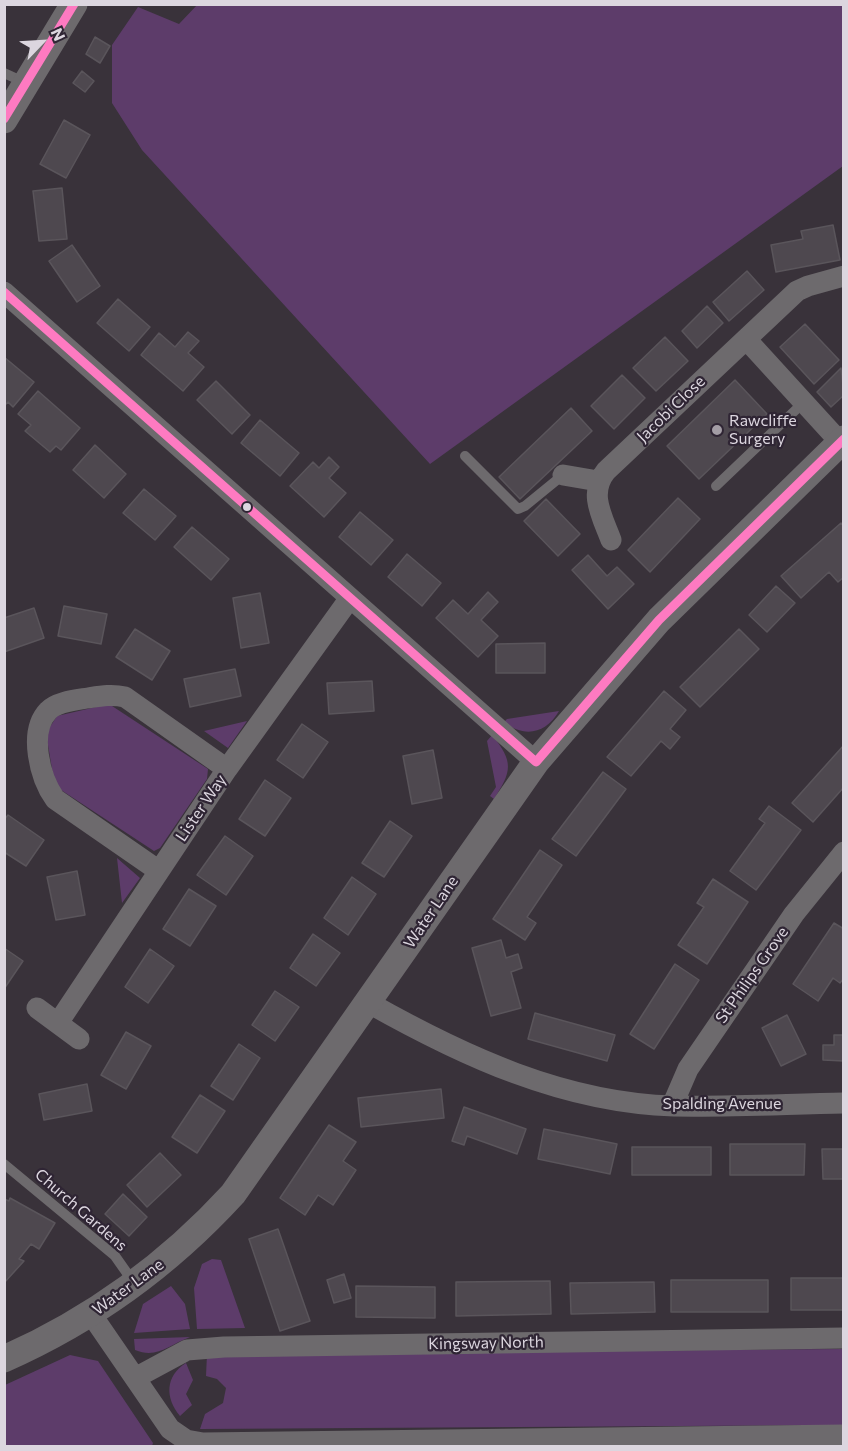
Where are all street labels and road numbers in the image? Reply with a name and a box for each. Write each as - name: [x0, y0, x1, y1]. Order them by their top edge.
- street label: Jacobi Close: [633, 372, 709, 446]
- street label: Lister Way: [172, 771, 230, 845]
- street label: Water Lane: [400, 872, 462, 952]
- street label: St Philips Grove: [712, 923, 792, 1027]
- street label: Spalding Avenue: [663, 1094, 781, 1114]
- street label: Church Gardens: [31, 1165, 131, 1255]
- street label: Water Lane: [89, 1255, 167, 1319]
- street label: Kingsway North: [428, 1332, 544, 1354]

